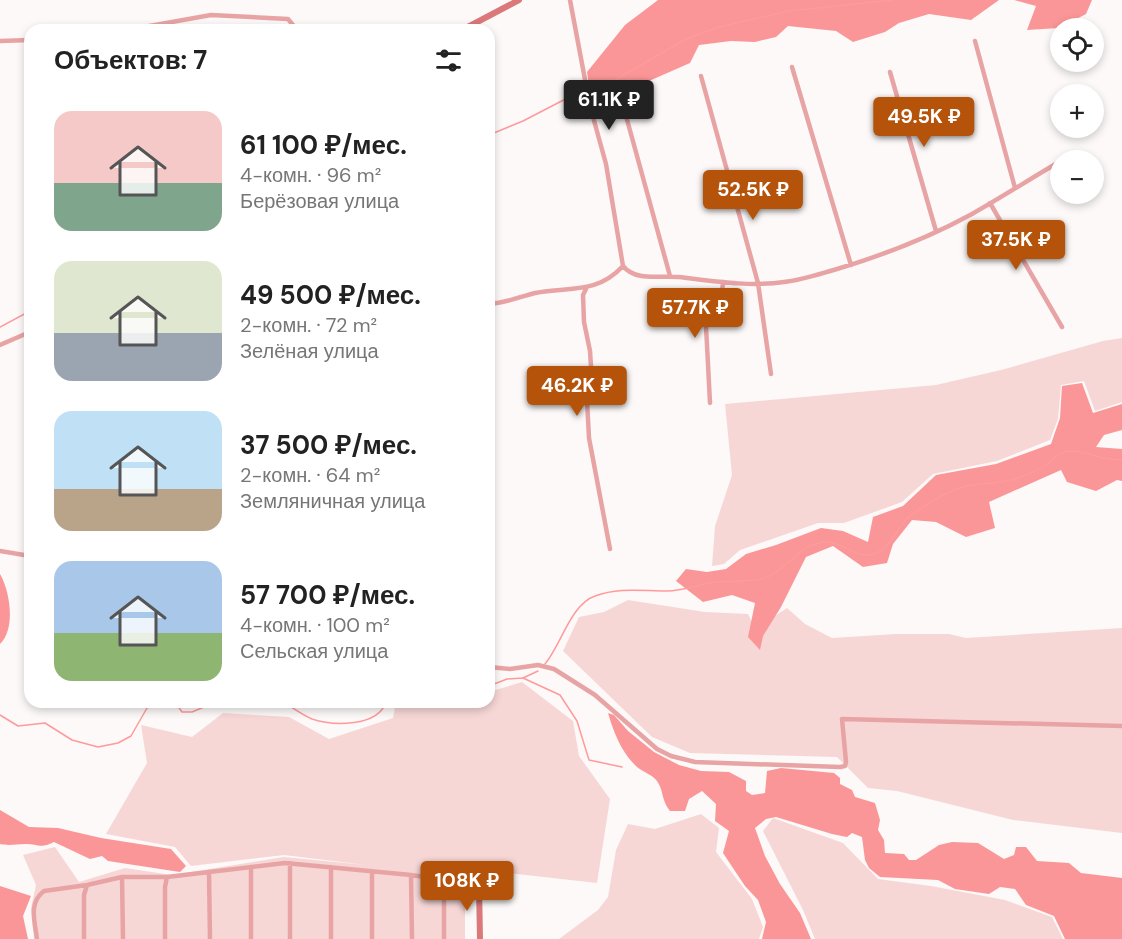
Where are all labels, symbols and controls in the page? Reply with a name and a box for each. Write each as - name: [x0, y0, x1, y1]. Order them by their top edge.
- map controls: [1050, 18, 1104, 204]
- button: locate: [1050, 18, 1104, 72]
- text: Объектов: 7: [54, 43, 207, 77]
- icon: filters: [432, 44, 465, 77]
- pin: 61.1K ₽: [554, 80, 664, 131]
- button: +: [1050, 84, 1104, 138]
- text: 61.1K ₽: [578, 86, 640, 112]
- pin: 49.5K ₽: [869, 97, 979, 148]
- text: 49.5K ₽: [887, 103, 961, 129]
- text: 61 100 ₽/мес.: [240, 128, 407, 162]
- icon: home: [102, 135, 174, 207]
- button: −: [1050, 150, 1104, 204]
- text: 4-комн. · 96 m²: [240, 162, 381, 188]
- pin: 52.5K ₽: [698, 170, 808, 221]
- text: 52.5K ₽: [717, 176, 789, 202]
- text: Берёзовая улица: [240, 188, 399, 214]
- pin: 37.5K ₽: [961, 220, 1071, 271]
- text: 37.5K ₽: [981, 226, 1051, 252]
- text: 49 500 ₽/мес.: [240, 278, 421, 312]
- icon: home: [102, 285, 174, 357]
- pin: 57.7K ₽: [640, 288, 750, 339]
- text: 57.7K ₽: [661, 294, 729, 320]
- text: 2-комн. · 72 m²: [240, 312, 377, 338]
- text: Зелёная улица: [240, 338, 379, 364]
- pin: 46.2K ₽: [522, 366, 632, 417]
- text: 46.2K ₽: [541, 372, 613, 398]
- text: 37 500 ₽/мес.: [240, 428, 417, 462]
- icon: home: [102, 435, 174, 507]
- text: 2-комн. · 64 m²: [240, 462, 380, 488]
- text: Земляничная улица: [240, 488, 425, 514]
- text: 57 700 ₽/мес.: [240, 578, 415, 612]
- icon: home: [102, 585, 174, 657]
- text: 4-комн. · 100 m²: [240, 612, 390, 638]
- text: Сельская улица: [240, 638, 388, 664]
- pin: 108K ₽: [418, 861, 516, 912]
- text: 108K ₽: [435, 867, 499, 893]

